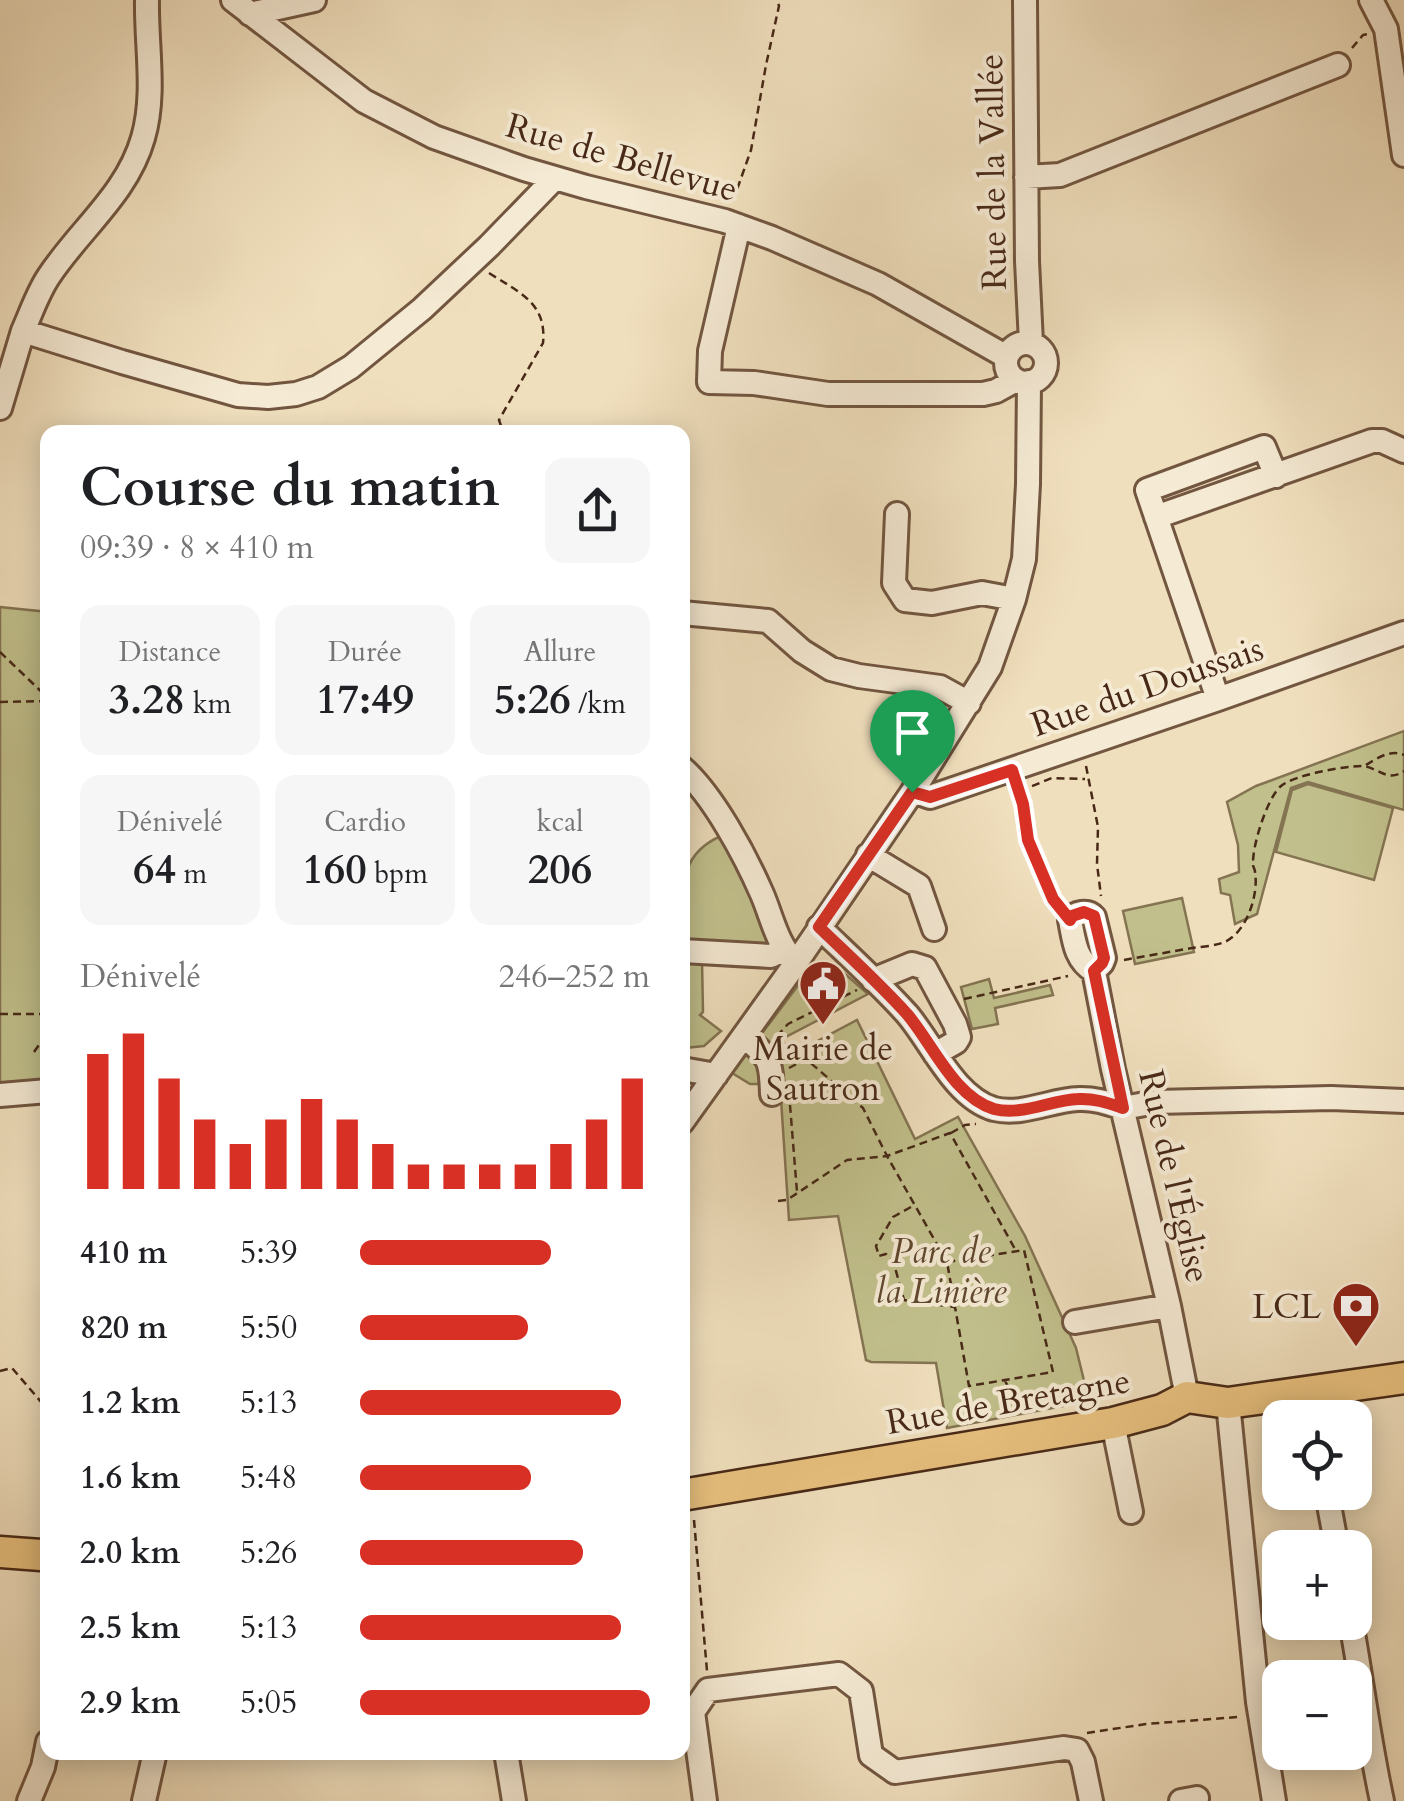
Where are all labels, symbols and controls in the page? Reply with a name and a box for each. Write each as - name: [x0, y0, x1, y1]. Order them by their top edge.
- street label: Rue de la Vallée: [967, 53, 1019, 291]
- street label: Rue de Bellevue: [500, 102, 743, 214]
- text: Course du matin: [80, 451, 500, 525]
- button: share: [545, 458, 650, 563]
- text: 09:39 · 8 × 410 m: [80, 526, 314, 570]
- street label: Rue du Doussais: [1025, 625, 1270, 749]
- text: Distance: [119, 633, 221, 671]
- text: Durée: [328, 633, 402, 671]
- text: Allure: [524, 633, 596, 671]
- text: 3.28: [109, 671, 185, 728]
- text: 17:49: [316, 671, 414, 728]
- text: 5:26: [494, 671, 571, 728]
- text: km: [185, 685, 231, 723]
- text: /km: [571, 685, 626, 723]
- pin: [870, 690, 955, 793]
- icon: arrive: [885, 705, 940, 760]
- text: Dénivelé: [117, 803, 223, 841]
- text: Cardio: [324, 803, 406, 841]
- text: kcal: [537, 803, 583, 841]
- text: 64: [133, 841, 176, 898]
- text: 160: [302, 841, 367, 898]
- text: 206: [528, 841, 592, 898]
- text: m: [176, 855, 207, 893]
- text: bpm: [367, 855, 428, 893]
- text: Dénivelé: [80, 955, 201, 999]
- text: 246–252 m: [498, 955, 650, 999]
- public building icon: Mairie de Sautron: [797, 958, 849, 1026]
- place label: Mairie de Sautron: [753, 1025, 893, 1113]
- street label: Rue de l'Église: [1126, 1065, 1222, 1287]
- park label: Parc de la Linière: [876, 1228, 1007, 1316]
- text: 410 m: [80, 1231, 167, 1275]
- text: 5:39: [240, 1231, 297, 1275]
- bank icon: LCL: [1330, 1280, 1382, 1348]
- place label: LCL: [1252, 1283, 1322, 1331]
- text: 820 m: [80, 1306, 167, 1350]
- text: 5:50: [240, 1306, 297, 1350]
- street label: Rue de Bretagne: [883, 1357, 1134, 1447]
- text: 1.2 km: [80, 1381, 180, 1425]
- text: 5:13: [240, 1381, 297, 1425]
- map controls: [1262, 1400, 1372, 1770]
- button: locate: [1262, 1400, 1372, 1510]
- text: 1.6 km: [80, 1456, 180, 1500]
- text: 5:48: [240, 1456, 297, 1500]
- button: +: [1262, 1530, 1372, 1640]
- text: 2.0 km: [80, 1531, 180, 1575]
- text: 5:26: [240, 1531, 297, 1575]
- text: 2.5 km: [80, 1606, 180, 1650]
- text: 5:13: [240, 1606, 297, 1650]
- button: −: [1262, 1660, 1372, 1770]
- text: 2.9 km: [80, 1681, 180, 1725]
- text: 5:05: [240, 1681, 297, 1725]

